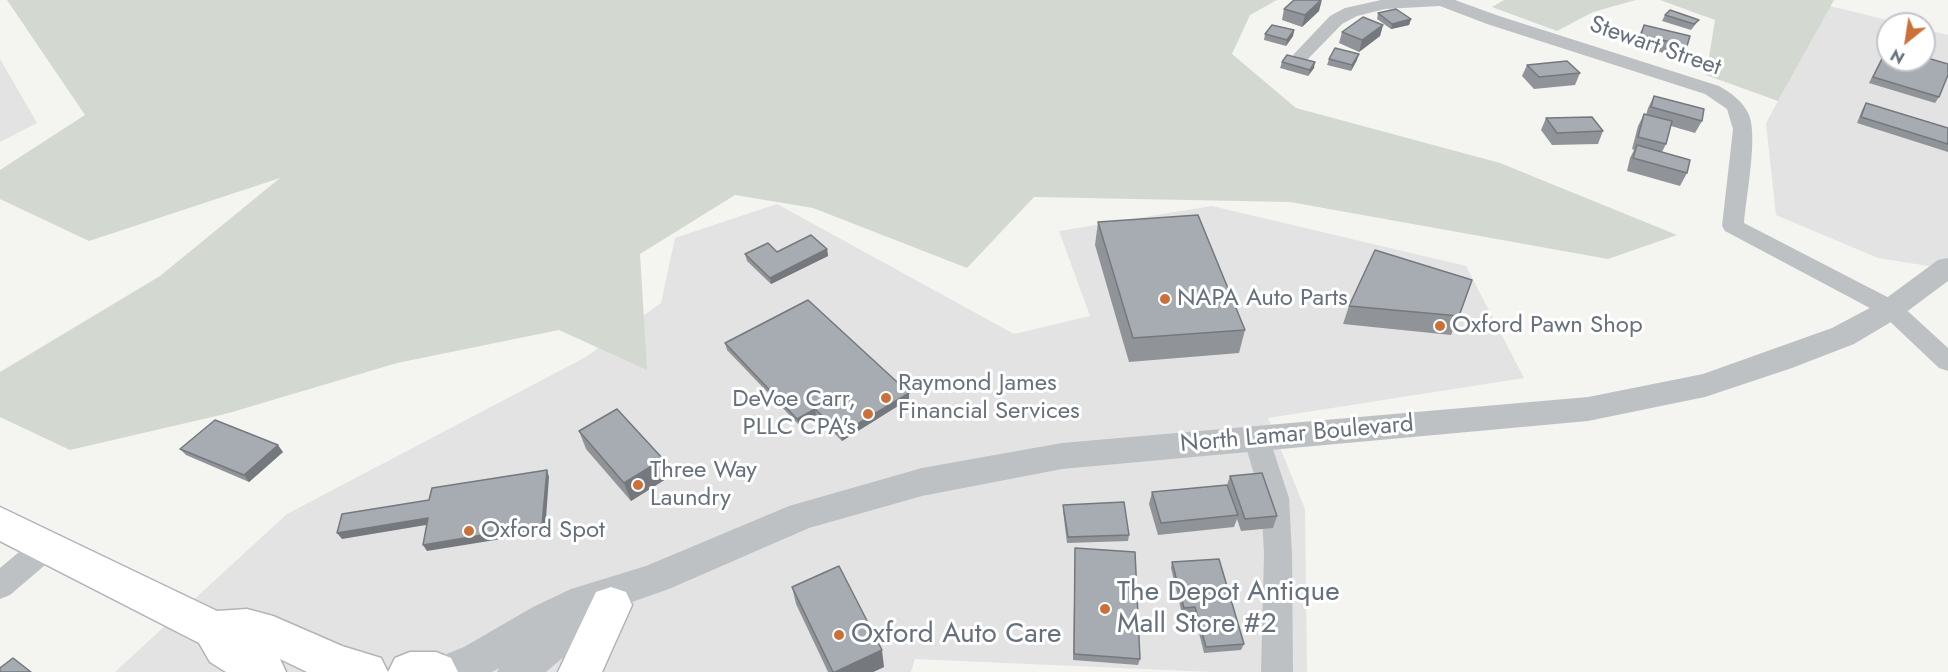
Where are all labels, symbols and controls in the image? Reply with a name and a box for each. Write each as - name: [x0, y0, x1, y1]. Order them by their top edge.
- street label: Stewart Street: [1585, 11, 1725, 83]
- north arrow: [1876, 12, 1936, 72]
- text: N: [1886, 43, 1909, 69]
- place label: NAPA Auto Parts: [1177, 285, 1348, 313]
- marker: NAPA Auto Parts: [1158, 292, 1172, 306]
- place label: Oxford Pawn Shop: [1452, 312, 1643, 340]
- marker: Oxford Pawn Shop: [1433, 319, 1447, 333]
- place label: Raymond James Financial Services: [898, 370, 1080, 426]
- place label: DeVoe Carr, PLLC CPA's: [732, 386, 856, 442]
- marker: Raymond James Financial Services: [879, 391, 893, 405]
- marker: DeVoe Carr, PLLC CPA's: [861, 407, 875, 421]
- street label: North Lamar Boulevard: [1179, 410, 1415, 460]
- place label: Three Way Laundry: [650, 457, 757, 513]
- marker: Three Way Laundry: [631, 478, 645, 492]
- place label: Oxford Spot: [481, 517, 605, 545]
- marker: Oxford Spot: [462, 524, 476, 538]
- place label: The Depot Antique Mall Store #2: [1117, 576, 1340, 642]
- marker: The Depot Antique Mall Store #2: [1098, 602, 1112, 616]
- place label: Oxford Auto Care: [851, 618, 1061, 652]
- marker: Oxford Auto Care: [832, 628, 846, 642]

